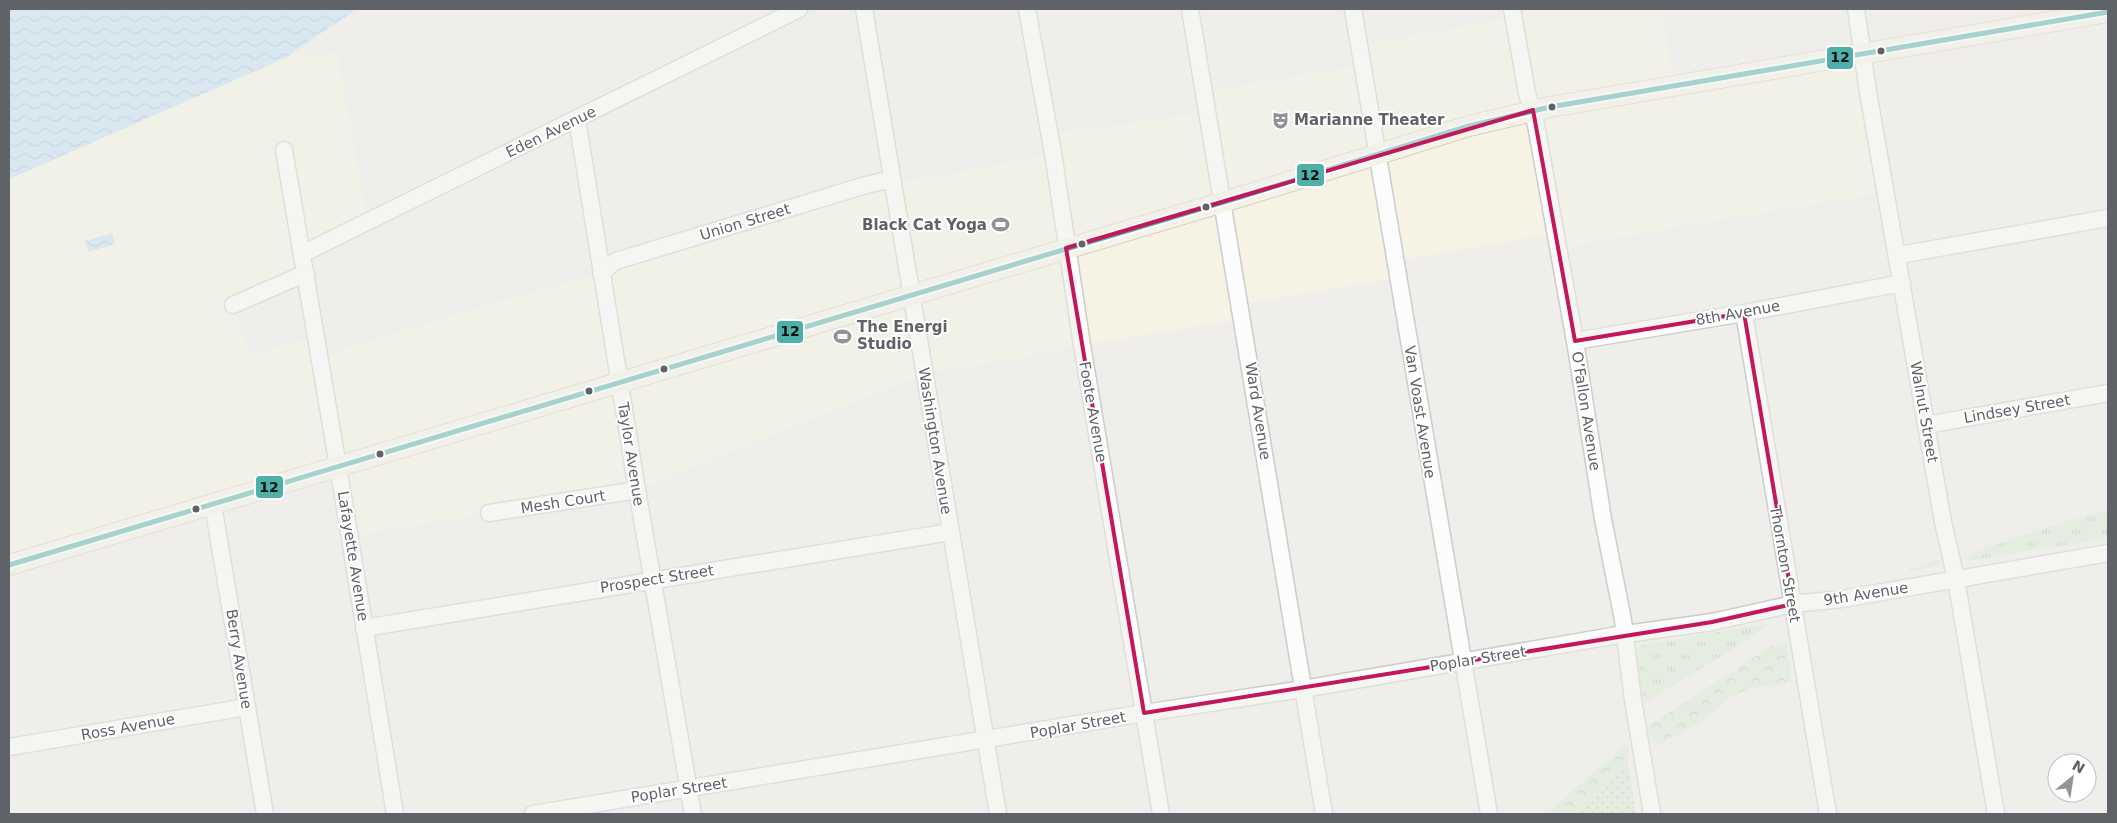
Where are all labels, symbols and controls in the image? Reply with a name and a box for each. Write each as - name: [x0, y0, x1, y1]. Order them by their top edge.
- line badge: 12: [1826, 46, 1854, 70]
- unlabelled marker: [1876, 46, 1886, 56]
- text: 12: [1830, 49, 1850, 65]
- street label: Eden Avenue: [503, 102, 599, 162]
- unlabelled marker: [1547, 102, 1557, 112]
- theatre icon: Marianne Theater: [1270, 110, 1290, 130]
- place label: Marianne Theater: [1294, 111, 1445, 129]
- line badge: 12: [1296, 163, 1325, 187]
- text: 12: [1300, 167, 1320, 183]
- street label: Union Street: [698, 200, 793, 244]
- unlabelled marker: [1201, 202, 1211, 212]
- sports icon: Black Cat Yoga: [991, 215, 1011, 235]
- place label: Black Cat Yoga: [862, 216, 987, 234]
- unlabelled marker: [1077, 239, 1087, 249]
- street label: 8th Avenue: [1694, 297, 1782, 329]
- place label: The Energi Studio: [857, 318, 948, 353]
- line badge: 12: [776, 320, 804, 344]
- text: 12: [780, 323, 800, 339]
- sports icon: The Energi Studio: [833, 326, 853, 346]
- street label: Van Voast Avenue: [1401, 344, 1439, 480]
- street label: O’Fallon Avenue: [1568, 350, 1604, 472]
- street label: Foote Avenue: [1075, 360, 1111, 464]
- street label: Walnut Street: [1906, 360, 1942, 464]
- street label: Ward Avenue: [1241, 361, 1275, 461]
- unlabelled marker: [659, 364, 669, 374]
- street label: Washington Avenue: [914, 366, 956, 516]
- unlabelled marker: [584, 386, 594, 396]
- street label: Lindsey Street: [1962, 391, 2072, 427]
- street label: Taylor Avenue: [614, 400, 648, 507]
- unlabelled marker: [375, 449, 385, 459]
- line badge: 12: [255, 475, 284, 499]
- text: 12: [259, 479, 279, 495]
- street label: Mesh Court: [519, 486, 607, 518]
- street label: Lafayette Avenue: [334, 490, 372, 622]
- street label: Thornton Street: [1766, 503, 1804, 624]
- unlabelled marker: [191, 504, 201, 514]
- street label: Prospect Street: [599, 561, 715, 597]
- street label: 9th Avenue: [1822, 578, 1910, 610]
- street label: Berry Avenue: [222, 608, 256, 710]
- street label: Poplar Street: [1429, 642, 1527, 675]
- street label: Poplar Street: [1029, 708, 1127, 742]
- street label: Ross Avenue: [80, 710, 176, 744]
- north arrow: [2047, 753, 2097, 803]
- text: N: [2069, 757, 2088, 777]
- street label: Poplar Street: [630, 773, 728, 806]

